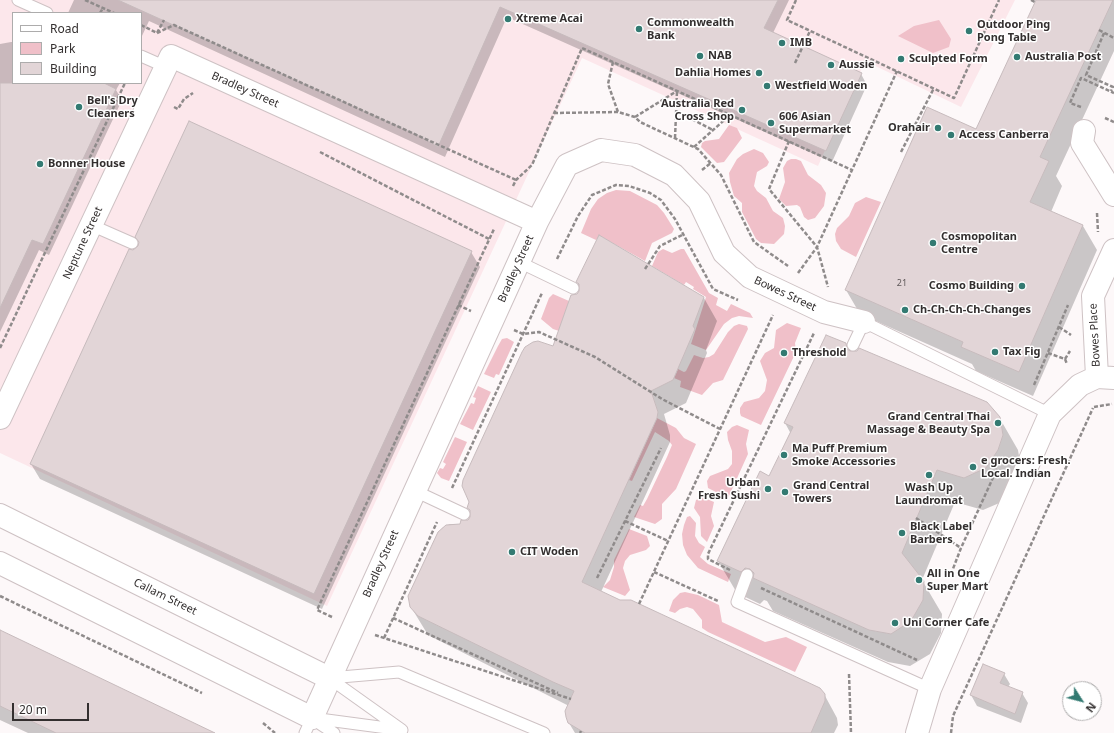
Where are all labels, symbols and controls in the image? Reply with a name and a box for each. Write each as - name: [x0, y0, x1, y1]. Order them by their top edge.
- legend: [12, 12, 142, 84]
- place label: Xtreme Acai: [516, 12, 583, 26]
- marker: Xtreme Acai: [503, 14, 513, 24]
- place label: Commonwealth Bank: [647, 16, 734, 42]
- place label: Outdoor Ping Pong Table: [977, 18, 1050, 44]
- text: Road: [50, 20, 79, 37]
- marker: Commonwealth Bank: [634, 24, 644, 34]
- marker: Outdoor Ping Pong Table: [964, 26, 974, 36]
- place label: IMB: [790, 36, 812, 50]
- marker: IMB: [777, 38, 787, 48]
- text: Park: [50, 40, 75, 57]
- place label: NAB: [708, 49, 732, 63]
- place label: Australia Post: [1025, 50, 1101, 64]
- marker: NAB: [695, 51, 705, 61]
- place label: Sculpted Form: [909, 52, 988, 66]
- marker: Australia Post: [1012, 52, 1022, 62]
- marker: Sculpted Form: [896, 54, 906, 64]
- place label: Aussie: [839, 58, 875, 72]
- text: Building: [50, 60, 97, 77]
- marker: Aussie: [826, 60, 836, 70]
- place label: Dahlia Homes: [675, 66, 751, 80]
- marker: Dahlia Homes: [754, 68, 764, 78]
- street label: Bradley Street: [209, 69, 281, 111]
- place label: Westfield Woden: [775, 79, 867, 93]
- marker: Westfield Woden: [762, 81, 772, 91]
- place label: Bell's Dry Cleaners: [87, 94, 138, 120]
- place label: Australia Red Cross Shop: [661, 97, 734, 123]
- marker: Bell's Dry Cleaners: [74, 102, 84, 112]
- marker: Australia Red Cross Shop: [737, 105, 747, 115]
- place label: 606 Asian Supermarket: [779, 110, 851, 136]
- marker: 606 Asian Supermarket: [766, 118, 776, 128]
- place label: Orahair: [888, 121, 930, 135]
- marker: Orahair: [933, 123, 943, 133]
- place label: Access Canberra: [959, 128, 1049, 142]
- marker: Access Canberra: [946, 130, 956, 140]
- place label: Bonner House: [48, 157, 125, 171]
- marker: Bonner House: [35, 159, 45, 169]
- street label: Neptune Street: [60, 205, 106, 281]
- place label: Cosmopolitan Centre: [941, 230, 1017, 256]
- street label: Bradley Street: [495, 233, 537, 305]
- marker: Cosmopolitan Centre: [928, 238, 938, 248]
- street label: Bowes Street: [752, 274, 818, 314]
- house number: 21: [897, 278, 907, 288]
- place label: Cosmo Building: [929, 279, 1014, 293]
- marker: Cosmo Building: [1017, 281, 1027, 291]
- place label: Ch-Ch-Ch-Ch-Changes: [913, 303, 1031, 317]
- street label: Bowes Place: [1087, 303, 1103, 367]
- marker: Ch-Ch-Ch-Ch-Changes: [900, 305, 910, 315]
- place label: Tax Fig: [1003, 345, 1041, 359]
- place label: Threshold: [792, 346, 847, 360]
- marker: Tax Fig: [990, 347, 1000, 357]
- marker: Threshold: [779, 348, 789, 358]
- place label: Grand Central Thai Massage & Beauty Spa: [867, 410, 990, 436]
- marker: Grand Central Thai Massage & Beauty Spa: [993, 418, 1003, 428]
- place label: Ma Puff Premium Smoke Accessories: [792, 442, 896, 468]
- marker: Ma Puff Premium Smoke Accessories: [779, 450, 789, 460]
- place label: e grocers: Fresh. Local. Indian: [981, 454, 1071, 480]
- marker: e grocers: Fresh. Local. Indian: [968, 462, 978, 472]
- marker: Wash Up Laundromat: [924, 470, 934, 480]
- place label: Urban Fresh Sushi: [698, 476, 760, 502]
- place label: Grand Central Towers: [793, 479, 869, 505]
- place label: Wash Up Laundromat: [895, 481, 963, 507]
- marker: Urban Fresh Sushi: [763, 484, 773, 494]
- marker: Grand Central Towers: [780, 487, 790, 497]
- place label: Black Label Barbers: [910, 520, 972, 546]
- street label: Bradley Street: [360, 528, 402, 600]
- marker: Black Label Barbers: [897, 528, 907, 538]
- place label: CIT Woden: [520, 545, 579, 559]
- marker: CIT Woden: [507, 547, 517, 557]
- place label: All in One Super Mart: [927, 567, 988, 593]
- marker: All in One Super Mart: [914, 575, 924, 585]
- street label: Callam Street: [131, 576, 199, 618]
- place label: Uni Corner Cafe: [903, 616, 989, 630]
- marker: Uni Corner Cafe: [890, 618, 900, 628]
- north arrow: [1062, 681, 1102, 721]
- scale bar: [14, 695, 91, 721]
- text: N: [1083, 700, 1100, 716]
- text: 20 m: [19, 701, 47, 718]

